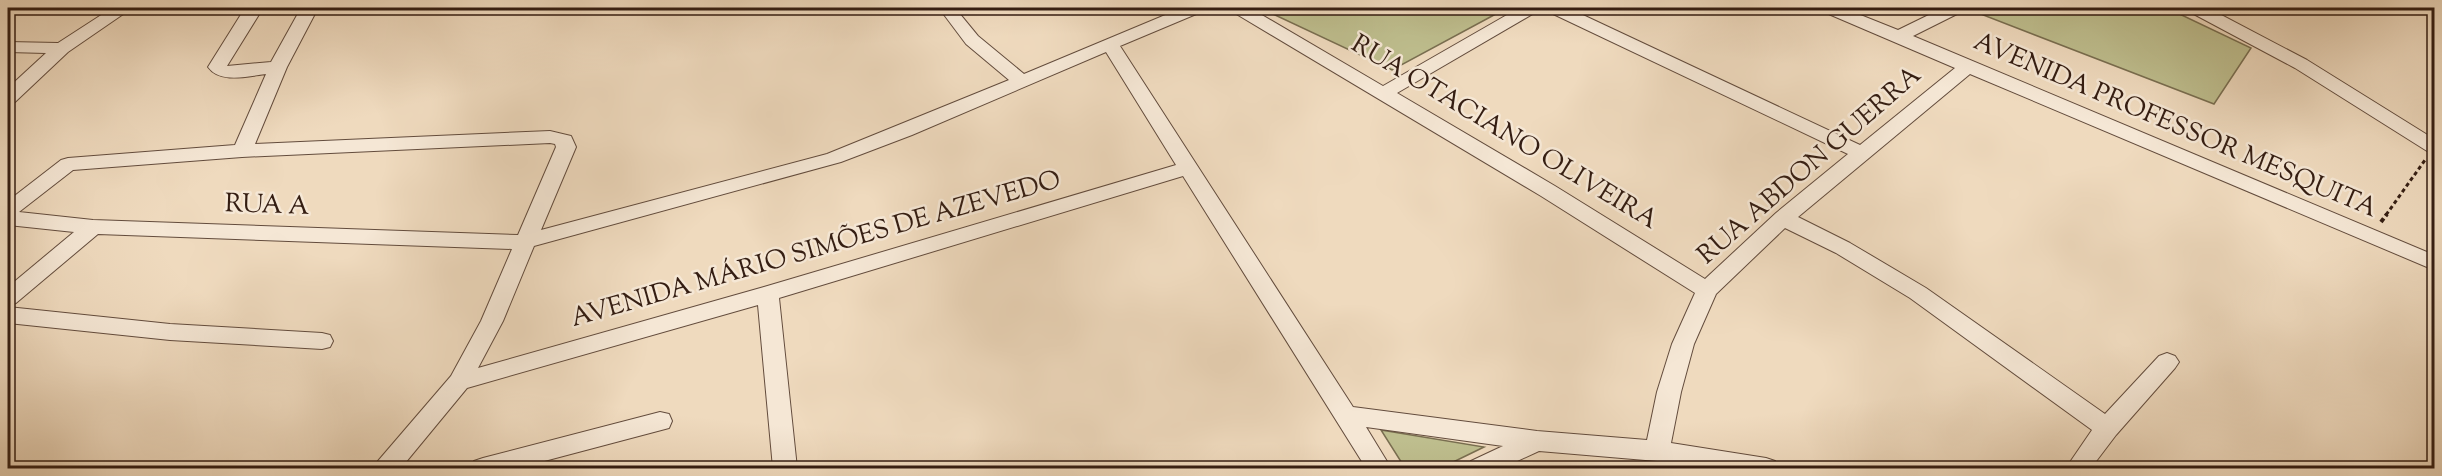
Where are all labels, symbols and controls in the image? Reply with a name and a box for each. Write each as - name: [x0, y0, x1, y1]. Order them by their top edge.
- street label: AVENIDA PROFESSOR MESQUITA: [1967, 24, 2383, 228]
- street label: RUA OTACIANO OLIVEIRA: [1344, 27, 1664, 239]
- street label: RUA ABDON GUERRA: [1690, 58, 1930, 274]
- street label: AVENIDA MÁRIO SIMÕES DE AZEVEDO: [567, 162, 1065, 338]
- street label: RUA A: [224, 186, 310, 226]

